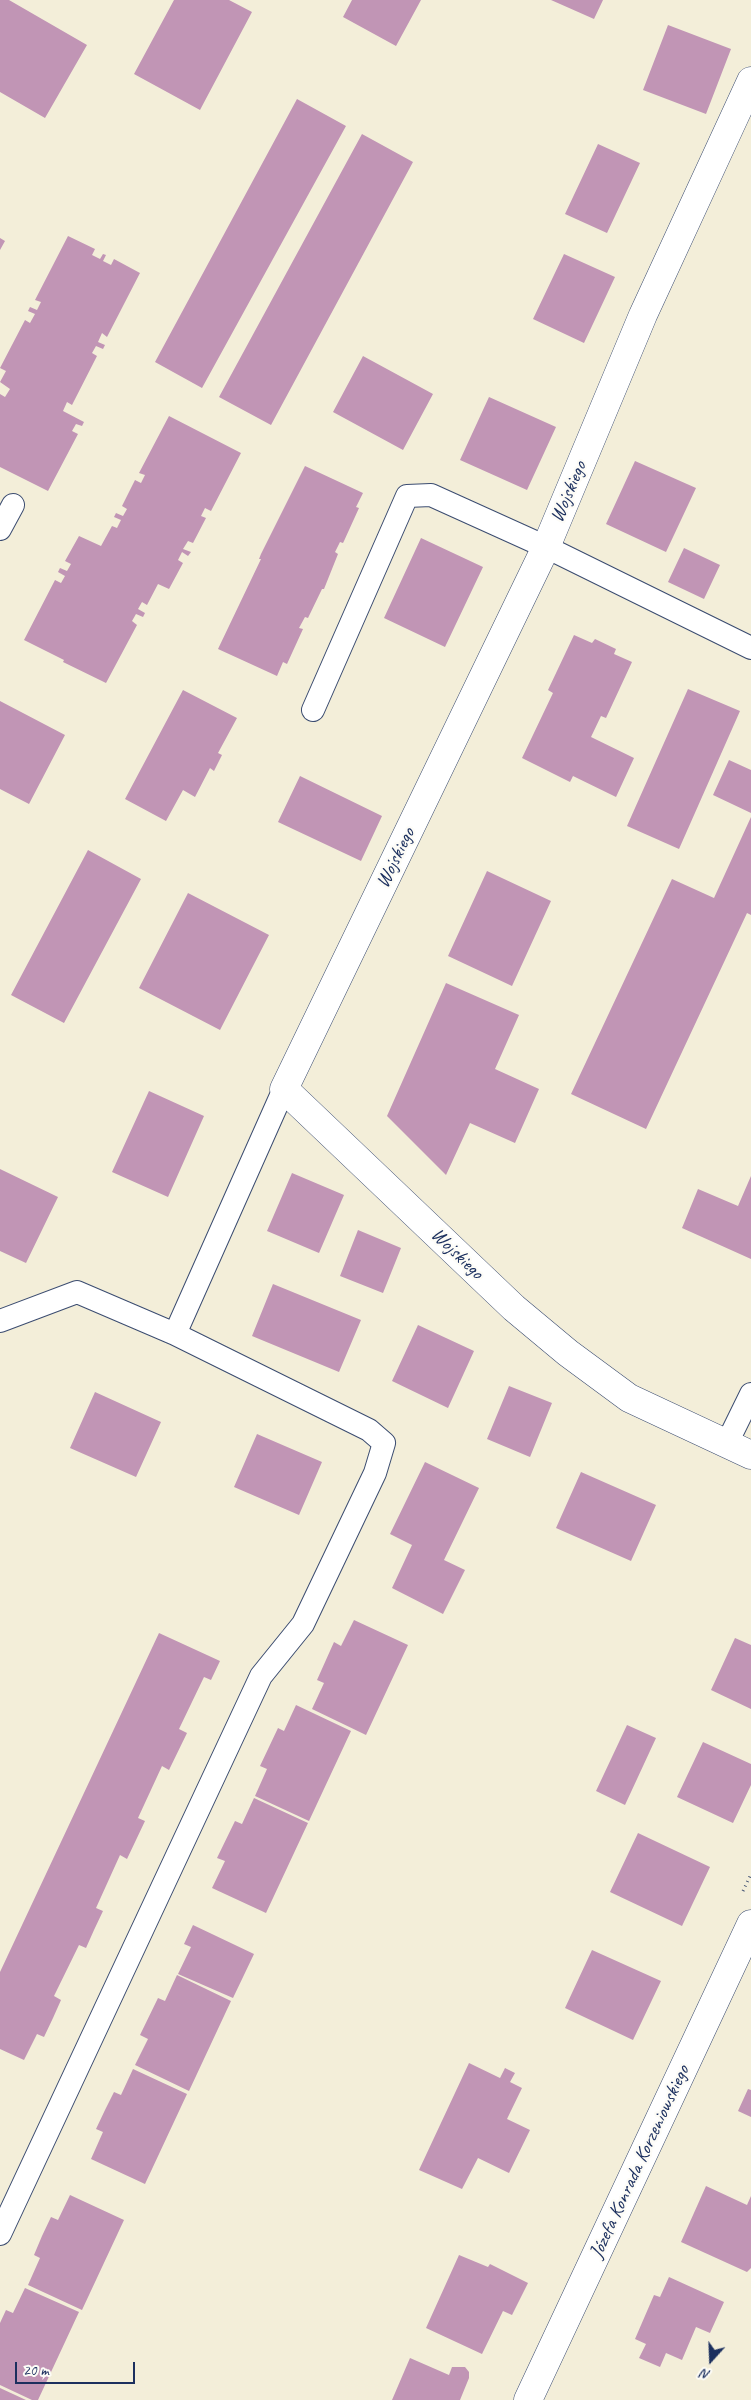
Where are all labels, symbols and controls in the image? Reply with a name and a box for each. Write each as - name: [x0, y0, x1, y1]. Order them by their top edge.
- street label: Wojskiego: [545, 458, 593, 526]
- street label: Wojskiego: [371, 824, 421, 892]
- street label: Wojskiego: [426, 1223, 488, 1285]
- street label: Józefa Konrada Korzeniowskiego: [585, 2062, 695, 2262]
- north arrow: [686, 2335, 736, 2385]
- scale bar: [18, 2352, 138, 2384]
- text: 20 m: [23, 2361, 49, 2380]
- text: N: [699, 2365, 713, 2384]

